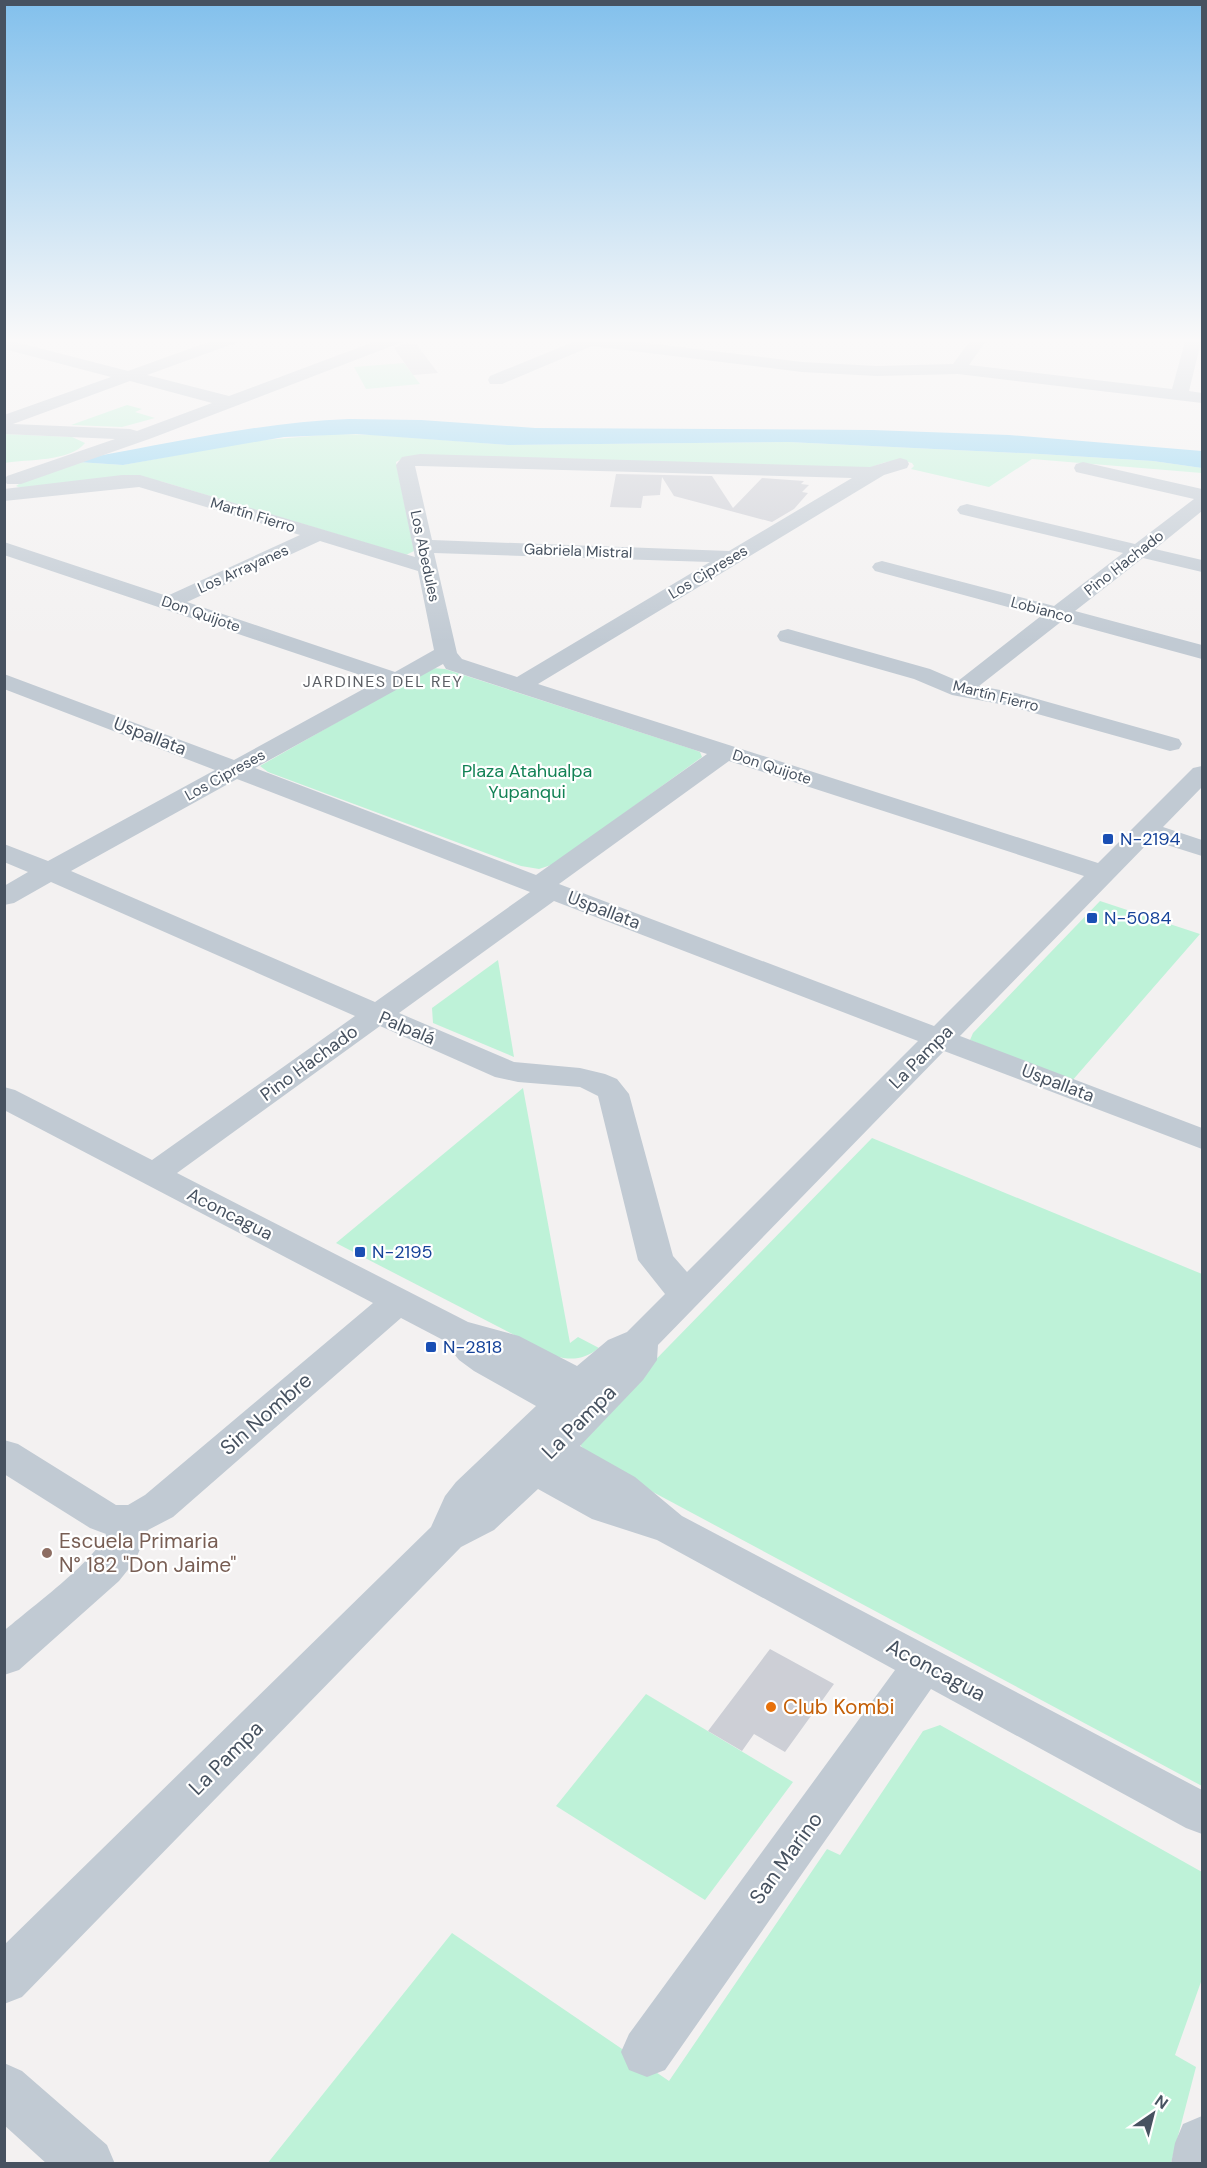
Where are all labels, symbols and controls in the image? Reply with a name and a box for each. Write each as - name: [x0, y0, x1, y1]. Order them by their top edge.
- street label: Martín Fierro: [208, 493, 298, 537]
- street label: Los Abedules: [406, 508, 444, 604]
- street label: Pino Hachado: [1080, 526, 1168, 600]
- street label: Gabriela Mistral: [523, 539, 633, 563]
- street label: Los Arrayanes: [194, 540, 292, 598]
- street label: Los Cipreses: [665, 540, 751, 604]
- street label: Don Quijote: [159, 591, 243, 637]
- street label: Lobianco: [1009, 592, 1075, 628]
- district label: JARDINES DEL REY: [303, 671, 463, 692]
- street label: Martín Fierro: [951, 676, 1041, 716]
- street label: Uspallata: [110, 711, 190, 761]
- street label: Los Cipreses: [181, 745, 269, 805]
- street label: Don Quijote: [730, 745, 814, 789]
- park label: Plaza Atahualpa Yupanqui: [462, 759, 592, 804]
- place label: N-2194: [1120, 827, 1180, 851]
- marker: N-2194: [1101, 832, 1115, 846]
- street label: Uspallata: [564, 885, 644, 935]
- place label: N-5084: [1104, 906, 1171, 930]
- marker: N-5084: [1085, 911, 1099, 925]
- street label: Palpalá: [375, 1005, 439, 1051]
- street label: Pino Hachado: [255, 1019, 363, 1107]
- street label: La Pampa: [884, 1020, 958, 1094]
- street label: Uspallata: [1018, 1058, 1098, 1108]
- street label: Aconcagua: [183, 1182, 277, 1246]
- place label: N-2195: [372, 1240, 432, 1264]
- marker: N-2195: [353, 1245, 367, 1259]
- place label: N-2818: [443, 1335, 502, 1359]
- marker: N-2818: [424, 1340, 438, 1354]
- street label: Sin Nombre: [214, 1366, 318, 1462]
- street label: La Pampa: [536, 1379, 622, 1465]
- place label: Escuela Primaria N° 182 "Don Jaime": [59, 1527, 236, 1579]
- marker: Escuela Primaria N° 182 "Don Jaime": [40, 1546, 54, 1560]
- street label: Aconcagua: [882, 1632, 990, 1708]
- place label: Club Kombi: [783, 1693, 894, 1721]
- marker: Club Kombi: [764, 1700, 778, 1714]
- street label: La Pampa: [183, 1715, 269, 1801]
- street label: San Marino: [743, 1806, 829, 1910]
- north arrow: [1123, 2084, 1183, 2144]
- text: N: [1151, 2090, 1172, 2114]

